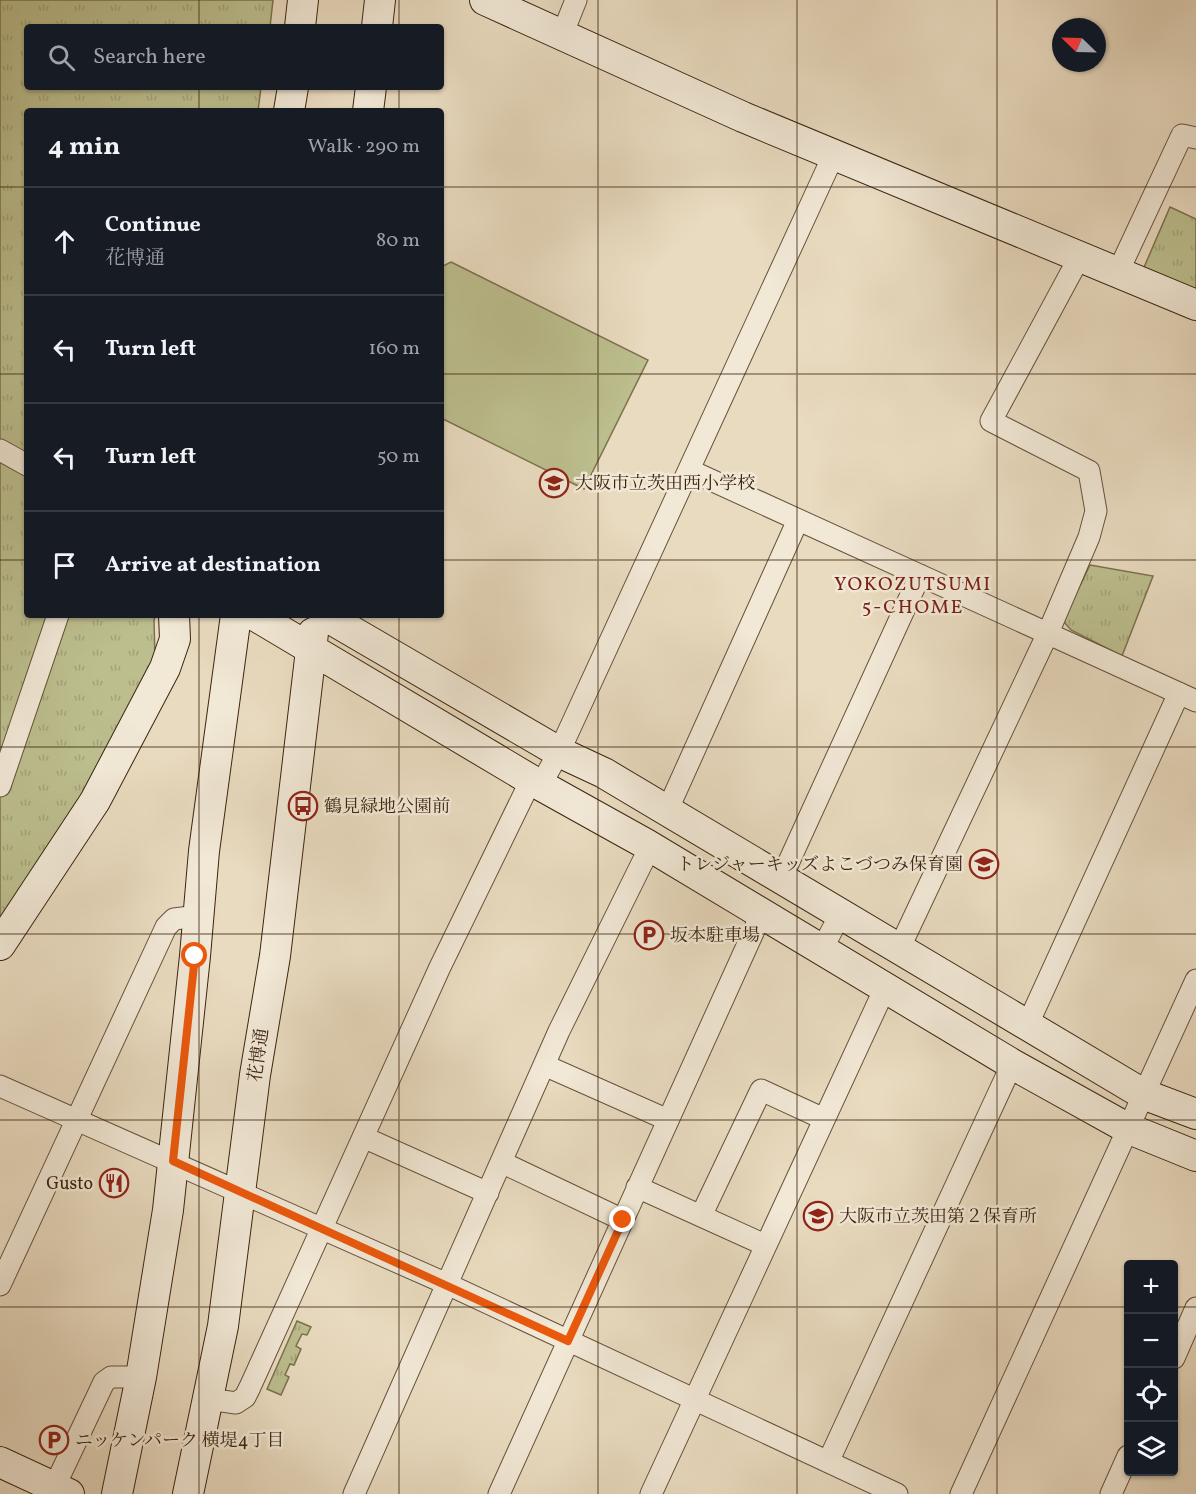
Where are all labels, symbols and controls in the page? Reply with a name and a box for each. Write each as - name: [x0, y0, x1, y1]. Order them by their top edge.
- north arrow: [1052, 18, 1106, 72]
- search box: [24, 24, 444, 90]
- icon: search: [45, 41, 78, 74]
- text: Search here: [93, 42, 206, 73]
- text: 4 min: [48, 129, 120, 165]
- text: Walk · 290 m: [308, 133, 420, 161]
- text: Continue: [105, 210, 201, 241]
- icon: ahead: [48, 225, 81, 258]
- text: 80 m: [376, 227, 420, 255]
- text: 花博通: [105, 245, 165, 273]
- icon: left: [48, 333, 81, 366]
- text: Turn left: [105, 334, 196, 365]
- text: 160 m: [368, 335, 420, 363]
- icon: left: [48, 441, 81, 474]
- text: Turn left: [105, 442, 196, 473]
- text: 50 m: [377, 443, 420, 471]
- school or university icon: 大阪市立茨田西小学校: [538, 467, 570, 499]
- place label: 大阪市立茨田西小学校: [575, 472, 755, 497]
- icon: arrive: [48, 549, 81, 582]
- text: Arrive at destination: [105, 550, 321, 581]
- district label: YOKOZUTSUMI 5-CHOME: [834, 571, 992, 622]
- bus stop icon: 鶴見緑地公園前: [287, 790, 319, 822]
- place label: 鶴見緑地公園前: [324, 795, 450, 820]
- school or university icon: トレジャーキッズよこづつみ保育園: [968, 848, 1000, 880]
- place label: トレジャーキッズよこづつみ保育園: [677, 853, 963, 878]
- parking icon: 坂本駐車場: [633, 919, 665, 951]
- place label: 坂本駐車場: [670, 924, 760, 949]
- route start: [181, 942, 207, 968]
- street label: 花博通: [243, 1027, 276, 1084]
- restaurant icon: Gusto: [98, 1167, 130, 1199]
- place label: Gusto: [46, 1172, 93, 1197]
- school or university icon: 大阪市立茨田第２保育所: [802, 1200, 834, 1232]
- place label: 大阪市立茨田第２保育所: [839, 1205, 1037, 1230]
- route end: [609, 1206, 635, 1232]
- map controls: [1124, 1260, 1178, 1476]
- button: +: [1124, 1260, 1178, 1314]
- button: −: [1124, 1314, 1178, 1368]
- button: locate: [1124, 1368, 1178, 1422]
- button: layers: [1124, 1422, 1178, 1476]
- parking icon: ニッケンパーク 横堤4丁目: [38, 1424, 70, 1456]
- place label: ニッケンパーク 横堤4丁目: [75, 1429, 284, 1454]

